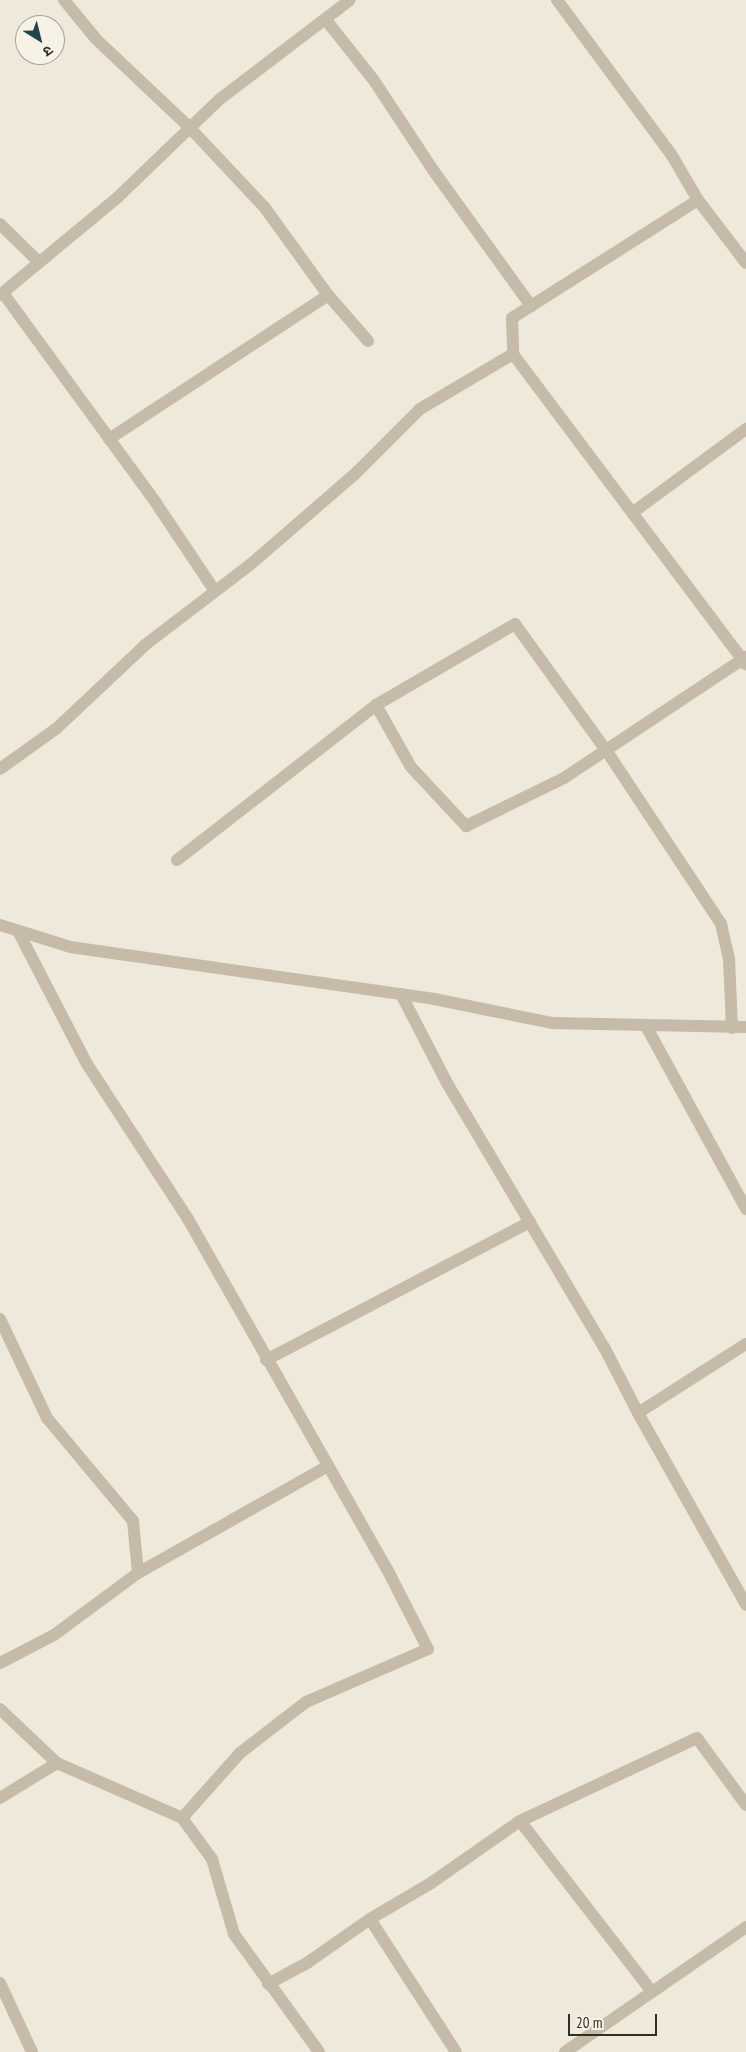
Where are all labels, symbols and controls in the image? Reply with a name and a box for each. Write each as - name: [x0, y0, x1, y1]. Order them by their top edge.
- north arrow: [15, 15, 65, 65]
- text: उ: [40, 42, 57, 61]
- scale bar: [571, 2004, 660, 2036]
- text: 20 m: [576, 2013, 602, 2032]

